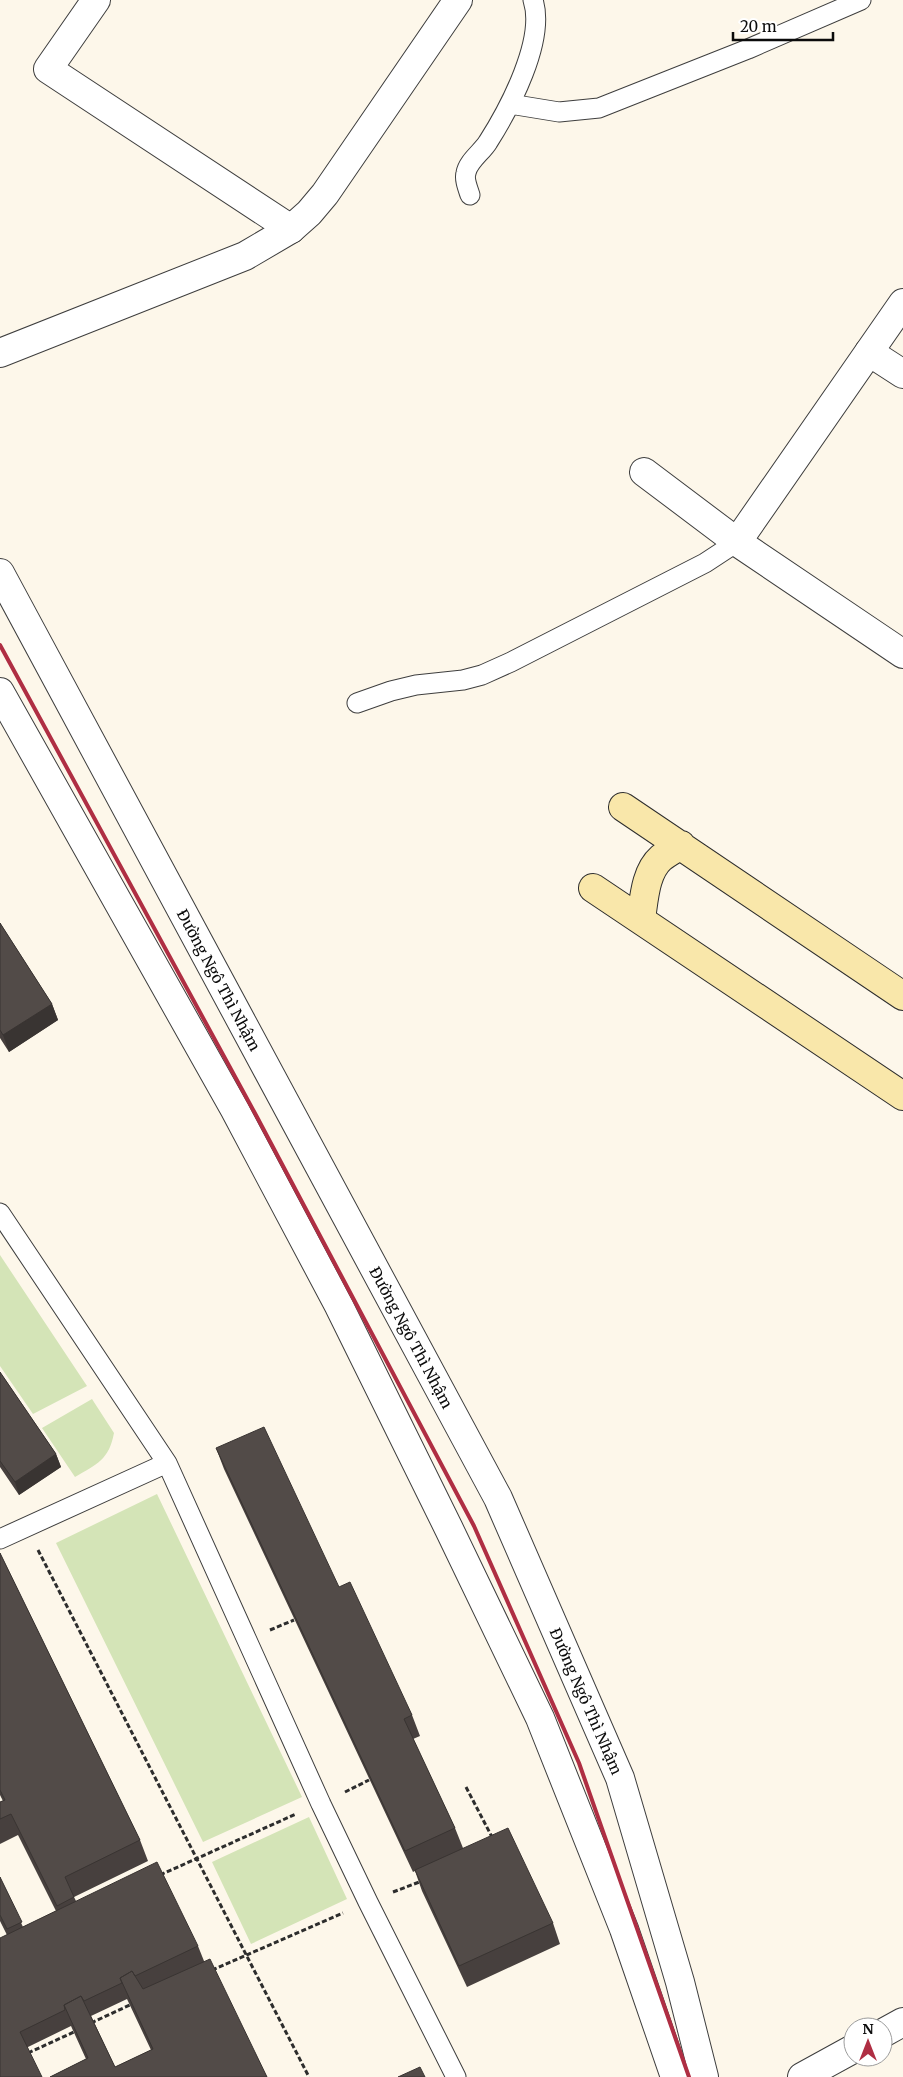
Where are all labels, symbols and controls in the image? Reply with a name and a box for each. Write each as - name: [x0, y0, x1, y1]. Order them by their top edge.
- scale bar: [733, 10, 833, 42]
- text: 20 m: [740, 17, 777, 36]
- street label: Đường Ngô Thì Nhậm: [173, 906, 265, 1054]
- street label: Đường Ngô Thì Nhậm: [366, 1263, 457, 1412]
- street label: Đường Ngô Thì Nhậm: [546, 1625, 627, 1777]
- north arrow: [843, 2017, 893, 2067]
- text: N: [862, 2020, 874, 2038]

